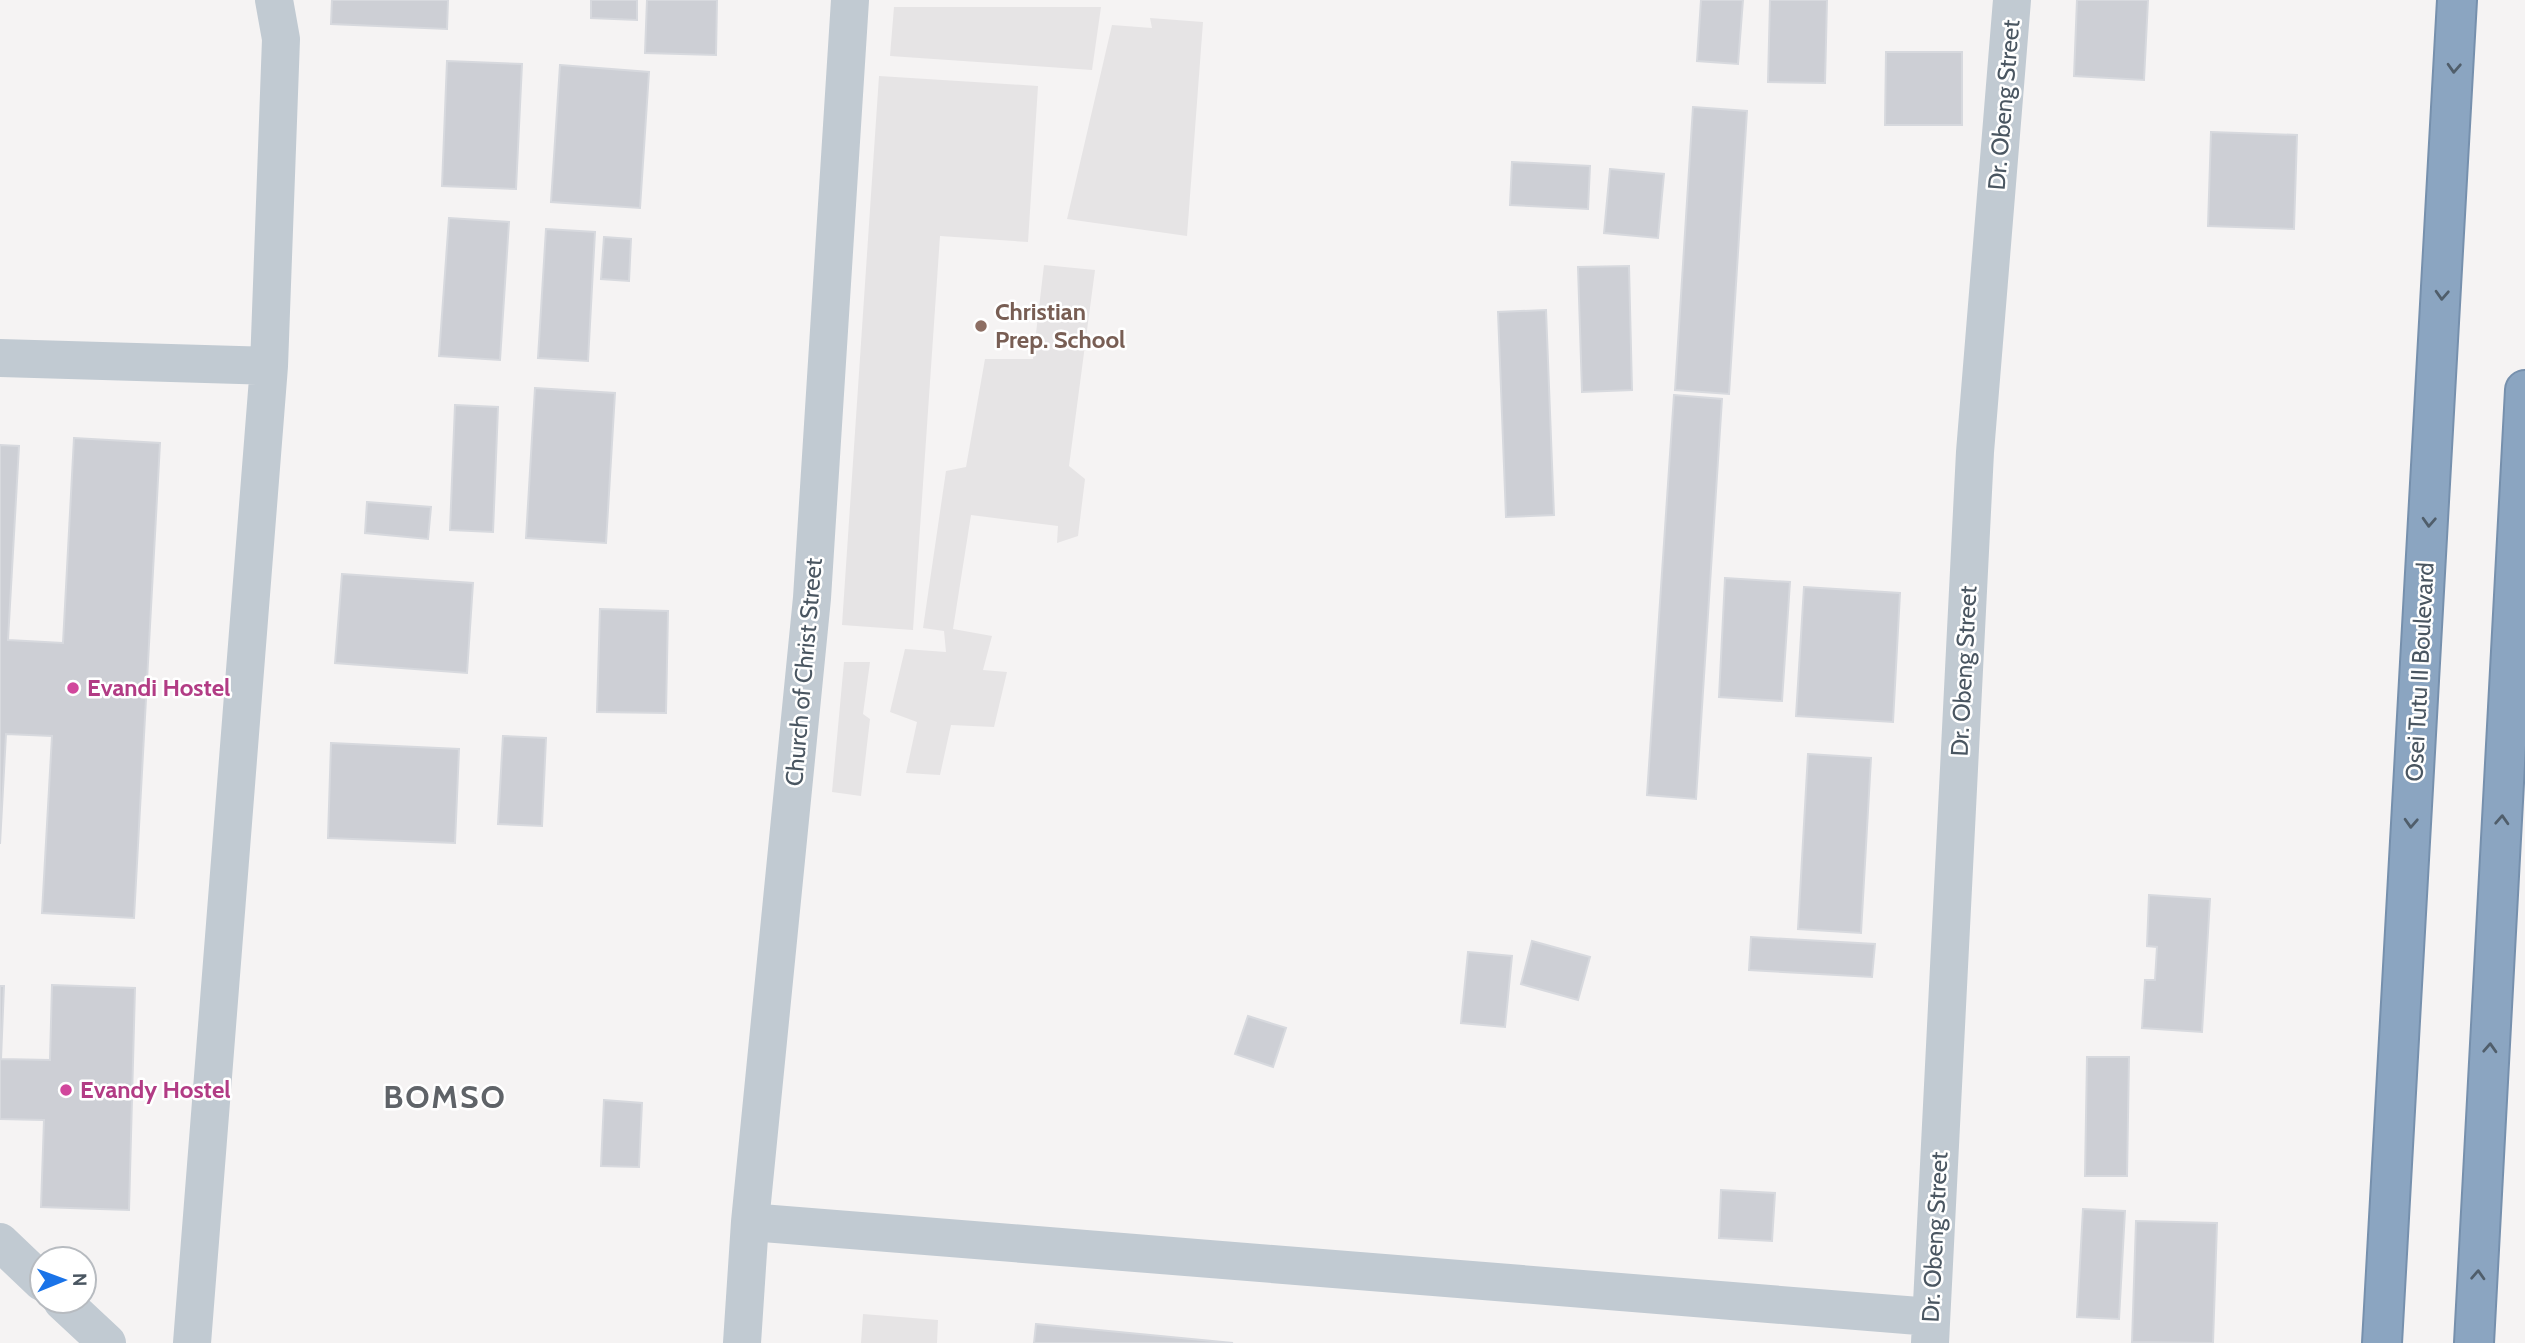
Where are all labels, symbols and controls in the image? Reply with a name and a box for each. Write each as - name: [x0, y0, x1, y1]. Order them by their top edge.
- street label: Dr. Obeng Street: [1982, 19, 2025, 191]
- one-way arrow: [2446, 63, 2461, 74]
- one-way arrow: [2435, 290, 2450, 301]
- place label: Christian Prep. School: [995, 297, 1125, 354]
- marker: Christian Prep. School: [973, 318, 989, 334]
- one-way arrow: [2422, 517, 2437, 528]
- street label: Church of Christ Street: [779, 557, 828, 787]
- street label: Osei Tutu II Boulevard: [2399, 562, 2440, 782]
- street label: Dr. Obeng Street: [1945, 585, 1982, 757]
- place label: Evandi Hostel: [87, 673, 230, 702]
- marker: Evandi Hostel: [65, 680, 81, 696]
- one-way arrow: [2494, 815, 2509, 826]
- one-way arrow: [2404, 818, 2419, 829]
- one-way arrow: [2482, 1042, 2497, 1053]
- place label: Evandy Hostel: [80, 1075, 231, 1104]
- district label: BOMSO: [383, 1077, 507, 1116]
- marker: Evandy Hostel: [58, 1082, 74, 1098]
- street label: Dr. Obeng Street: [1916, 1151, 1953, 1323]
- north arrow: [28, 1245, 98, 1315]
- one-way arrow: [2470, 1269, 2485, 1280]
- text: N: [68, 1273, 91, 1287]

